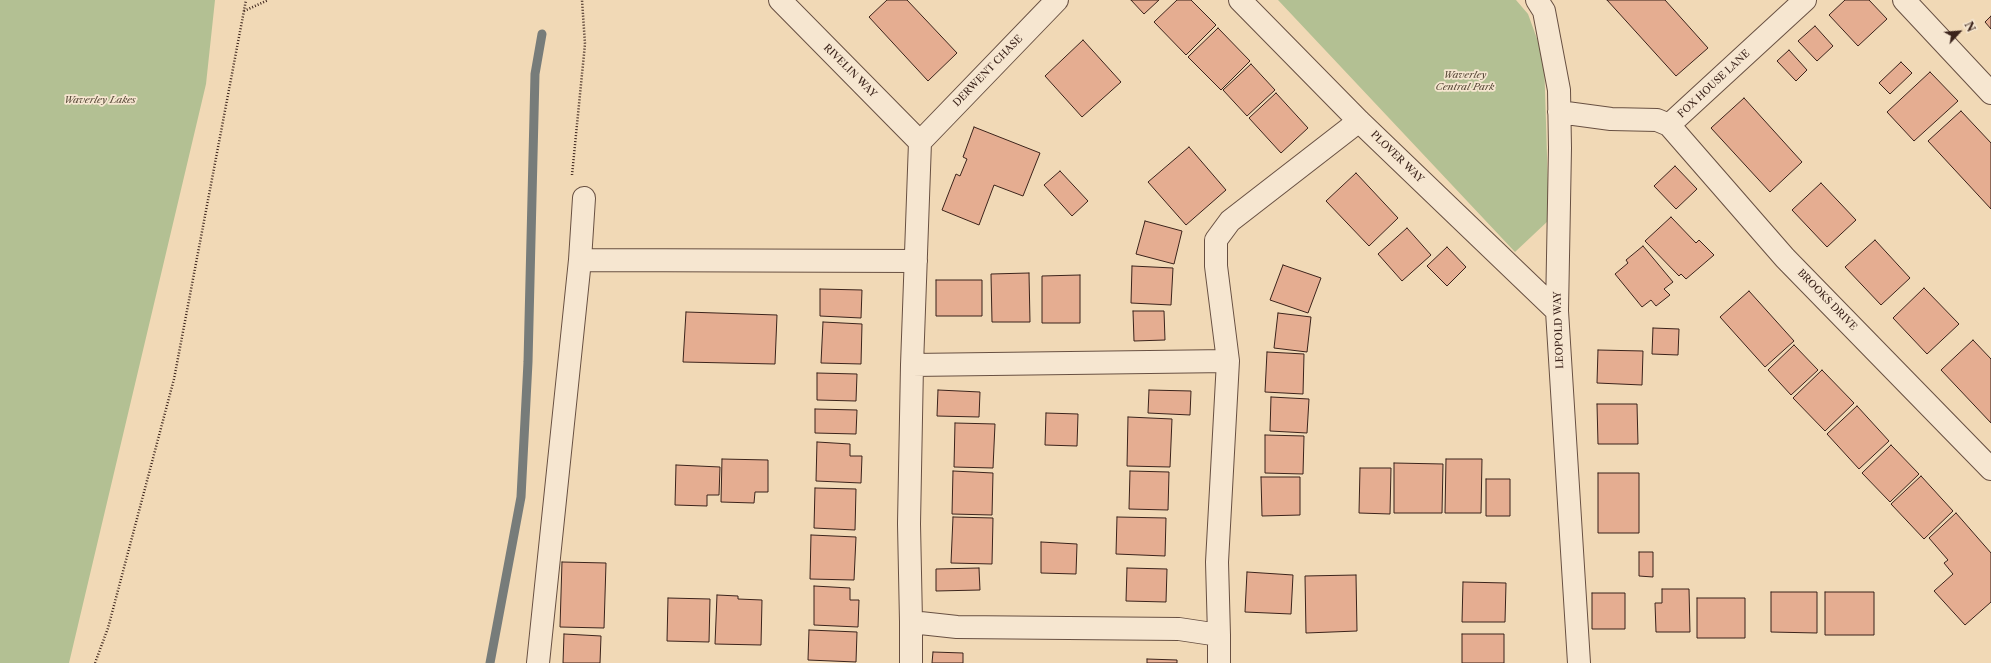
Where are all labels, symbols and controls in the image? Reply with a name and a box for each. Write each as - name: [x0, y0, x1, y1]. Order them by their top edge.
- north arrow: [1939, 12, 1979, 52]
- text: N: [1961, 19, 1978, 34]
- street label: DERWENT CHASE: [951, 33, 1025, 109]
- street label: RIVELIN WAY: [821, 42, 879, 100]
- street label: FOX HOUSE LANE: [1676, 48, 1752, 120]
- park label: Waverley Central Park: [1436, 69, 1494, 92]
- park label: Waverley Lakes: [64, 94, 136, 106]
- street label: PLOVER WAY: [1368, 129, 1426, 185]
- street label: BROOKS DRIVE: [1795, 267, 1859, 333]
- street label: LEOPOLD WAY: [1552, 291, 1566, 369]

